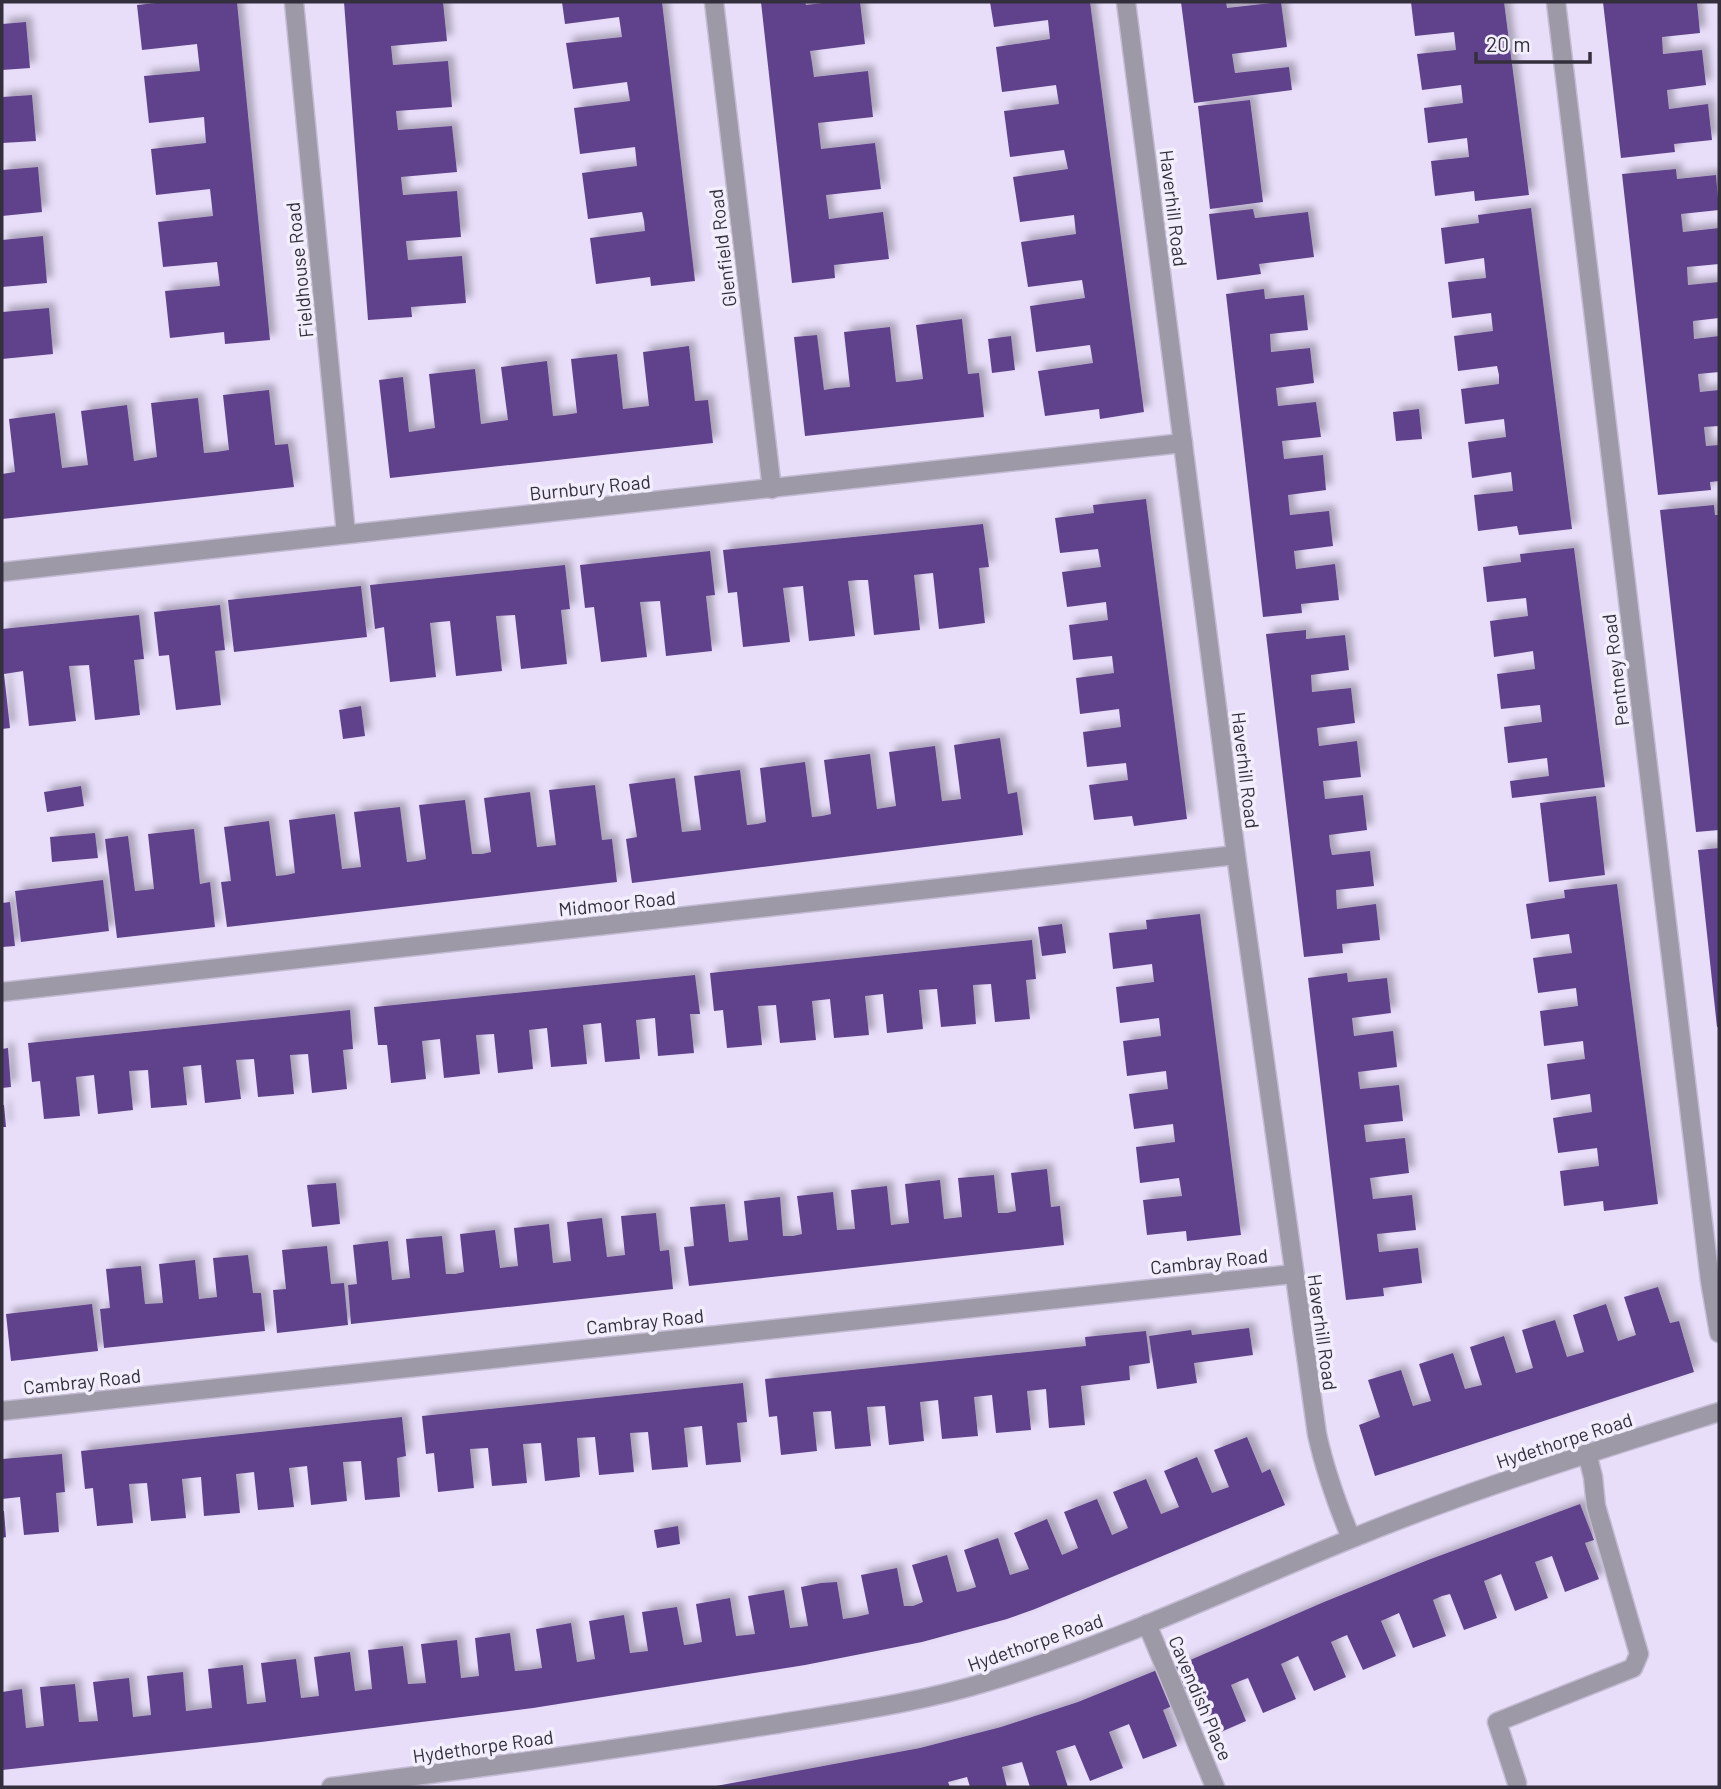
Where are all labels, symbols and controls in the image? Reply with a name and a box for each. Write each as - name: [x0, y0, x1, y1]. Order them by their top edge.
- scale bar: [1476, 21, 1590, 65]
- text: 20 m: [1486, 31, 1531, 56]
- street label: Haverhill Road: [1155, 148, 1193, 268]
- street label: Glenfield Road: [703, 188, 741, 308]
- street label: Fieldhouse Road: [280, 201, 318, 339]
- street label: Burnbury Road: [528, 469, 652, 505]
- street label: Pentney Road: [1597, 613, 1633, 727]
- street label: Haverhill Road: [1227, 710, 1265, 830]
- street label: Midmoor Road: [557, 885, 677, 921]
- street label: Cambray Road: [1149, 1243, 1269, 1279]
- street label: Haverhill Road: [1303, 1272, 1343, 1392]
- street label: Cambray Road: [585, 1303, 705, 1339]
- street label: Cambray Road: [22, 1363, 142, 1399]
- street label: Hydethorpe Road: [1493, 1407, 1635, 1473]
- street label: Hydethorpe Road: [964, 1608, 1106, 1676]
- street label: Cavendish Place: [1164, 1632, 1238, 1764]
- street label: Hydethorpe Road: [411, 1725, 555, 1767]

